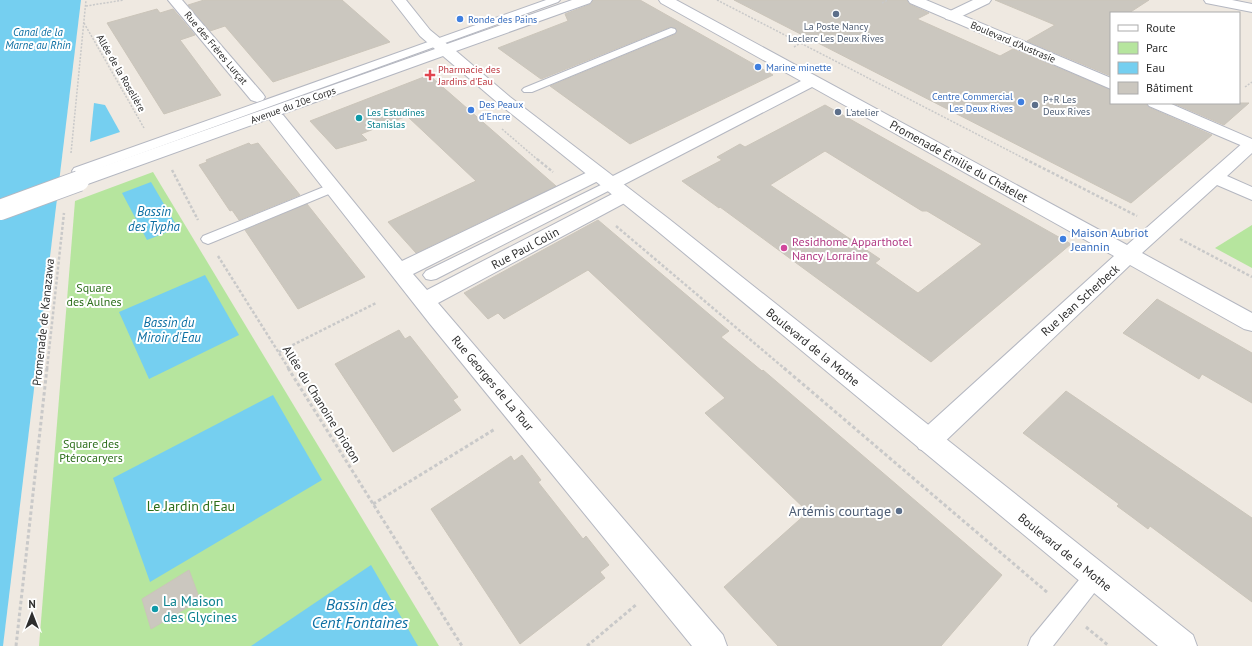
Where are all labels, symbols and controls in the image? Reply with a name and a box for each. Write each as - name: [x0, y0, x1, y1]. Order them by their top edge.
- street label: Rue des Frères Lurçat: [181, 9, 251, 88]
- marker: La Poste Nancy Leclerc Les Deux Rives: [831, 9, 841, 19]
- legend: [1110, 12, 1240, 104]
- place label: Ronde des Pains: [468, 13, 537, 26]
- marker: Ronde des Pains: [455, 14, 465, 24]
- street label: Boulevard d'Austrasie: [969, 18, 1057, 66]
- place label: La Poste Nancy Leclerc Les Deux Rives: [788, 20, 884, 45]
- text: Route: [1146, 20, 1176, 35]
- water label: Canal de la Marne au Rhin: [5, 25, 71, 52]
- street label: Allée de la Roselière: [94, 32, 148, 114]
- text: Parc: [1146, 40, 1168, 55]
- text: Eau: [1146, 60, 1165, 75]
- place label: Marine minette: [766, 61, 831, 74]
- marker: Marine minette: [753, 62, 763, 72]
- place label: Pharmacie des Jardins d'Eau: [437, 63, 500, 88]
- marker: Pharmacie des Jardins d'Eau: [425, 70, 435, 80]
- text: Bâtiment: [1146, 80, 1193, 95]
- street label: Avenue du 20e Corps: [249, 84, 337, 126]
- place label: Centre Commercial Les Deux Rives: [932, 90, 1013, 115]
- place label: P+R Les Deux Rives: [1043, 93, 1090, 118]
- marker: Centre Commercial Les Deux Rives: [1016, 97, 1026, 107]
- place label: Des Peaux d'Encre: [479, 98, 523, 123]
- marker: P+R Les Deux Rives: [1030, 100, 1040, 110]
- marker: Des Peaux d'Encre: [466, 105, 476, 115]
- place label: Les Estudines Stanislas: [367, 106, 425, 131]
- place label: L'atelier: [846, 106, 879, 119]
- marker: L'atelier: [833, 107, 843, 117]
- marker: Les Estudines Stanislas: [354, 113, 364, 123]
- street label: Promenade Émilie du Châtelet: [887, 117, 1031, 205]
- water label: Bassin des Typha: [128, 203, 181, 235]
- street label: Rue Paul Colin: [489, 224, 561, 272]
- place label: Maison Aubriot Jeannin: [1070, 225, 1148, 254]
- place label: Residhome Apparthotel Nancy Lorraine: [792, 234, 913, 263]
- marker: Maison Aubriot Jeannin: [1058, 234, 1068, 244]
- marker: Residhome Apparthotel Nancy Lorraine: [779, 243, 789, 253]
- street label: Promenade de Kanazawa: [29, 257, 57, 387]
- street label: Rue Jean Scherbeck: [1038, 261, 1122, 339]
- park label: Square des Aulnes: [66, 280, 122, 309]
- street label: Boulevard de la Mothe: [763, 305, 863, 389]
- water label: Bassin du Miroir d'Eau: [137, 314, 201, 346]
- street label: Rue Georges de La Tour: [449, 332, 537, 434]
- street label: Allée du Chanoine Drioton: [280, 343, 364, 465]
- park label: Square des Ptérocaryers: [59, 436, 123, 465]
- park label: Le Jardin d'Eau: [147, 497, 235, 515]
- place label: Artémis courtage: [789, 502, 891, 520]
- marker: Artémis courtage: [894, 506, 904, 516]
- street label: Boulevard de la Mothe: [1015, 510, 1115, 594]
- place label: La Maison des Glycines: [163, 592, 237, 626]
- north arrow: [12, 594, 52, 634]
- water label: Bassin des Cent Fontaines: [312, 594, 409, 632]
- text: N: [28, 597, 36, 611]
- marker: La Maison des Glycines: [150, 604, 160, 614]

